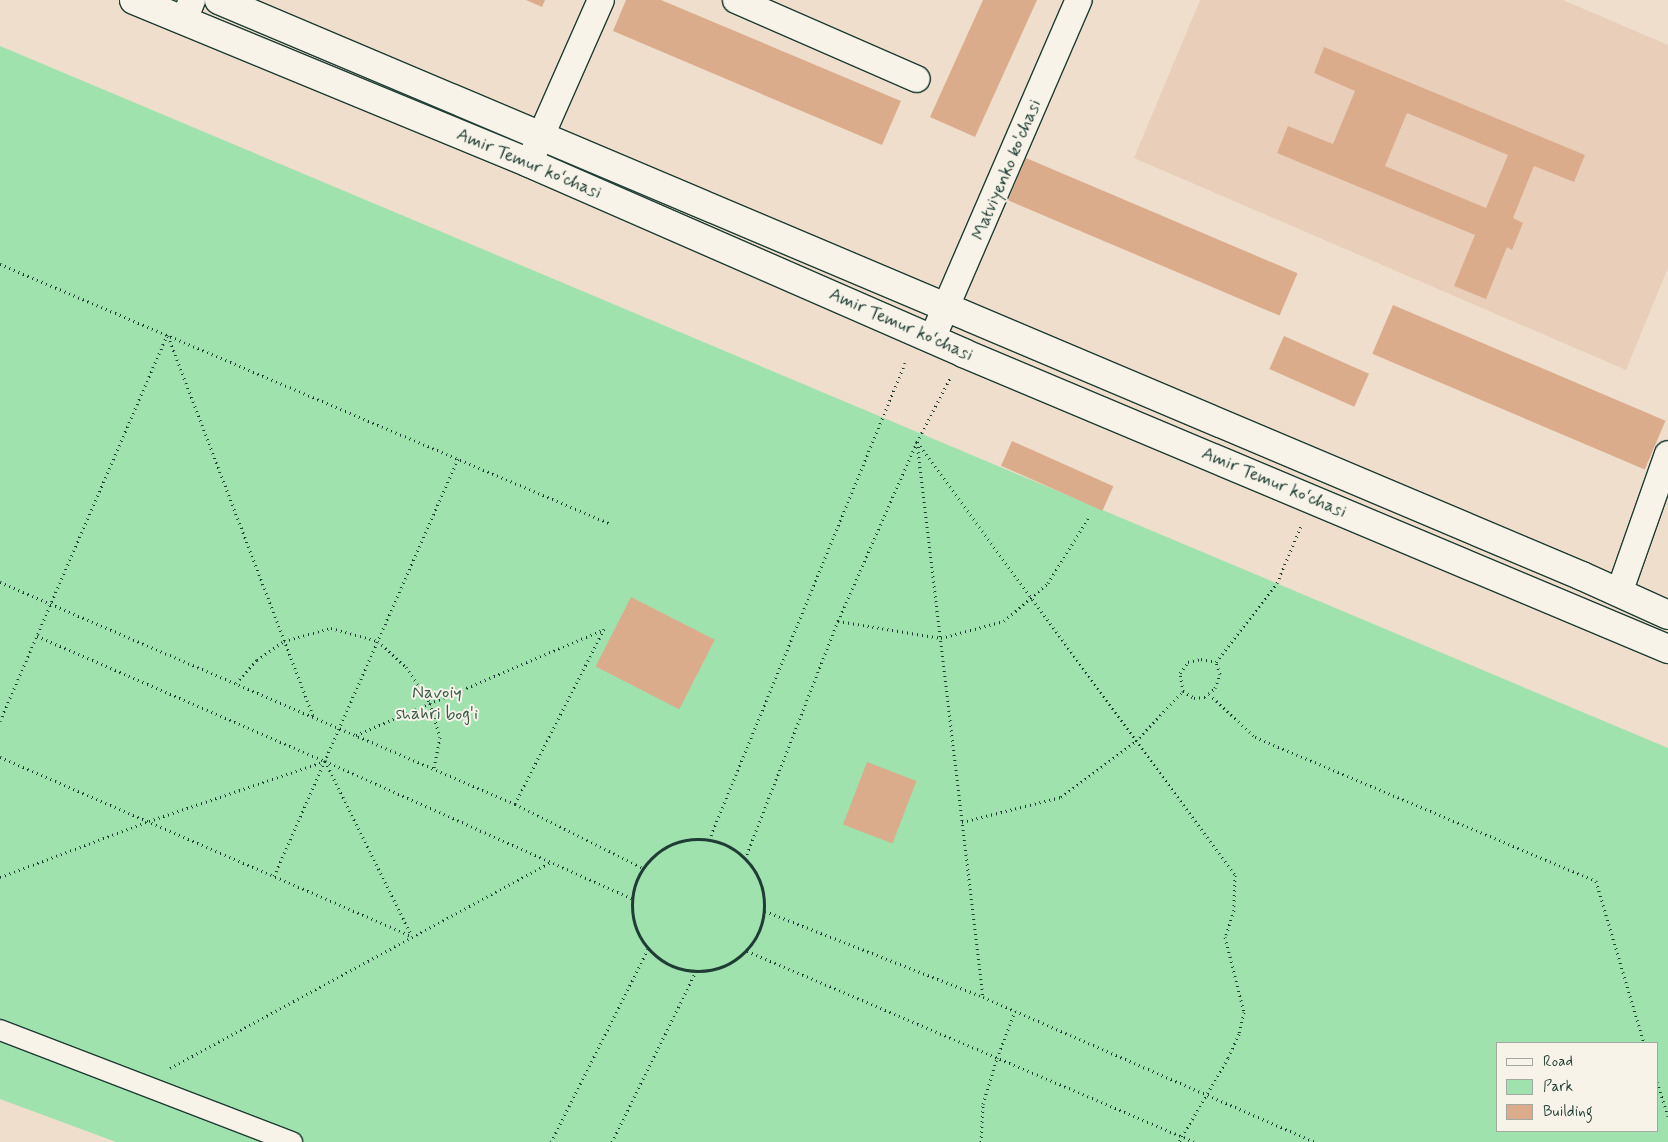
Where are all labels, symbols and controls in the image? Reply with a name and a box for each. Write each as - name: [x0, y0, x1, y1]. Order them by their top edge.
- street label: Matviyenko ko'chasi: [968, 96, 1046, 244]
- street label: Amir Temur ko‘chasi: [453, 124, 605, 204]
- street label: Amir Temur ko‘chasi: [825, 283, 977, 367]
- street label: Amir Temur ko‘chasi: [1198, 443, 1350, 523]
- park label: Navoiy shahri bog'i: [396, 683, 478, 726]
- legend: [1496, 1042, 1658, 1132]
- text: Road: [1543, 1052, 1573, 1072]
- text: Park: [1543, 1077, 1573, 1097]
- text: Building: [1543, 1102, 1593, 1122]

